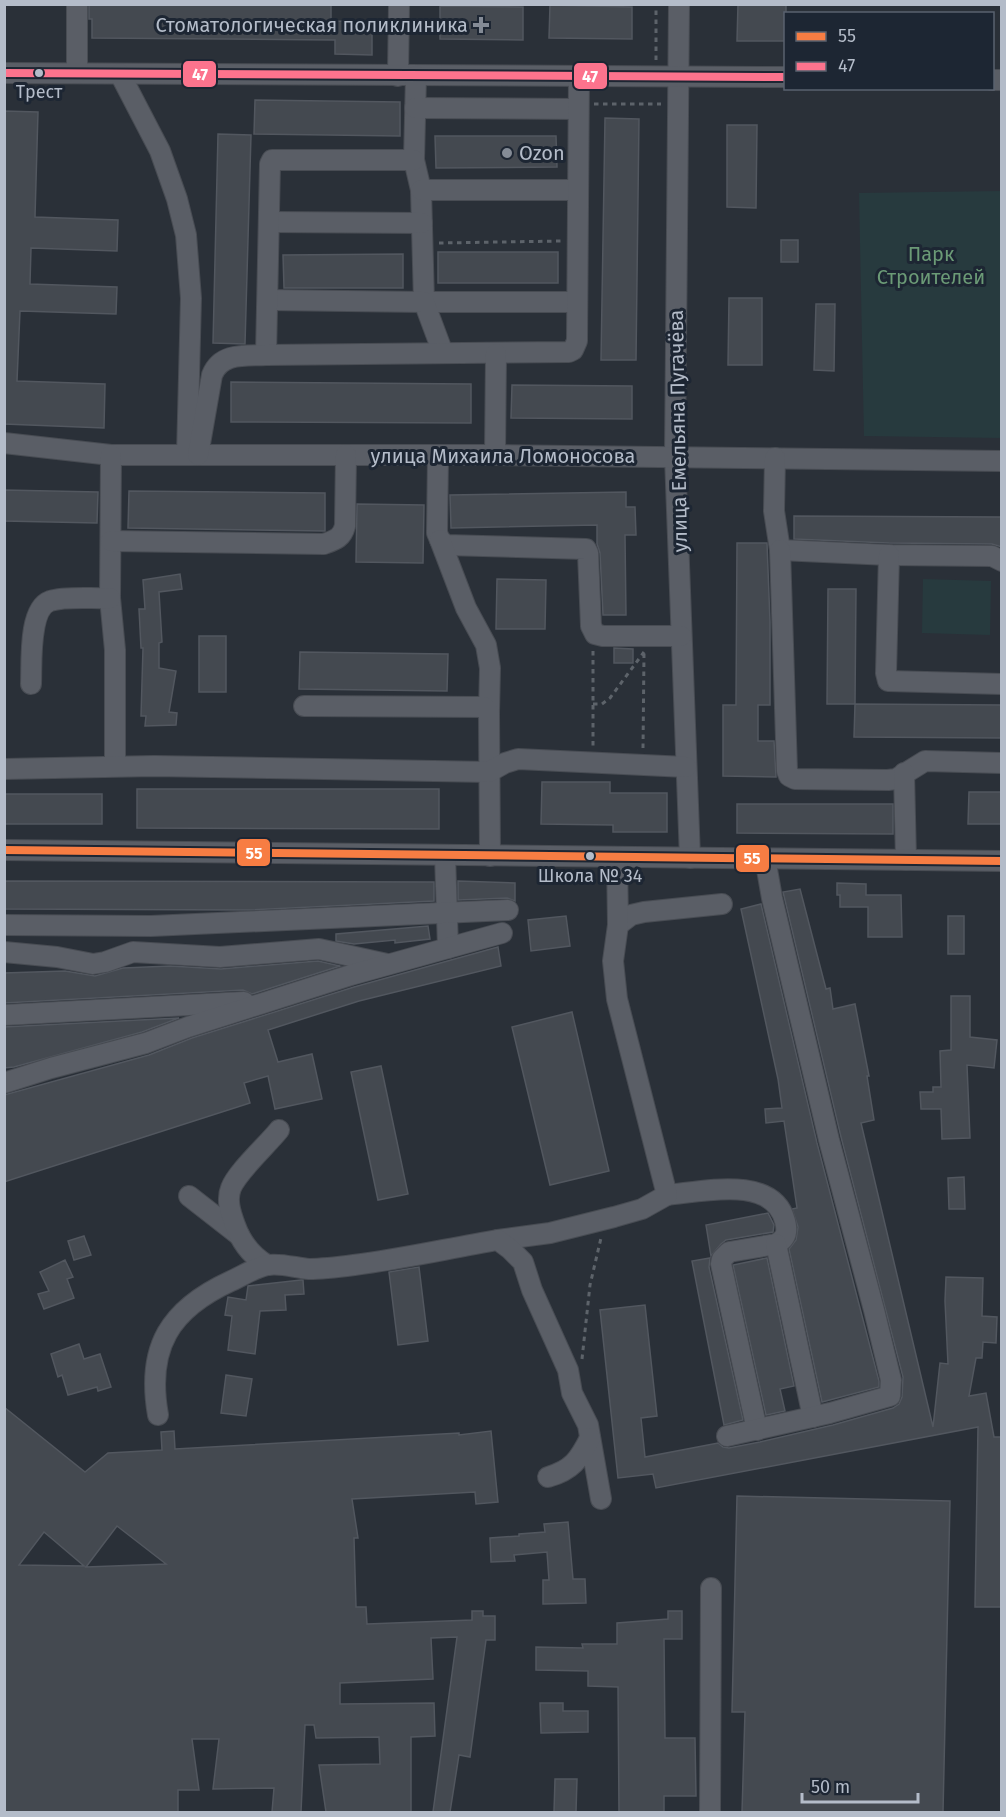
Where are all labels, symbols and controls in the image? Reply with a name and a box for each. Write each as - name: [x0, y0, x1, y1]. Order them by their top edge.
- legend: [784, 12, 994, 90]
- place label: Стоматологическая поликлиника: [156, 13, 468, 37]
- marker: Стоматологическая поликлиника: [472, 16, 490, 34]
- text: 55: [838, 25, 856, 47]
- text: 47: [838, 55, 855, 77]
- line badge: 47: [182, 60, 217, 88]
- line badge: 47: [573, 62, 608, 90]
- text: 47: [192, 65, 209, 84]
- marker: Трест: [33, 67, 45, 79]
- text: 47: [582, 67, 599, 86]
- place label: Трест: [16, 81, 63, 103]
- place label: Ozon: [519, 141, 565, 165]
- marker: Ozon: [500, 146, 514, 160]
- park label: Парк Строителей: [877, 242, 985, 289]
- street label: улица Емельяна Пугачёва: [664, 310, 692, 552]
- street label: улица Михаила Ломоносова: [371, 444, 635, 468]
- line badge: 55: [236, 838, 271, 867]
- text: 55: [245, 844, 263, 863]
- line badge: 55: [735, 844, 770, 873]
- text: 55: [743, 849, 761, 868]
- marker: Школа № 34: [584, 850, 596, 862]
- place label: Школа № 34: [538, 865, 643, 887]
- scale bar: [802, 1766, 918, 1804]
- text: 50 m: [811, 1776, 850, 1798]

